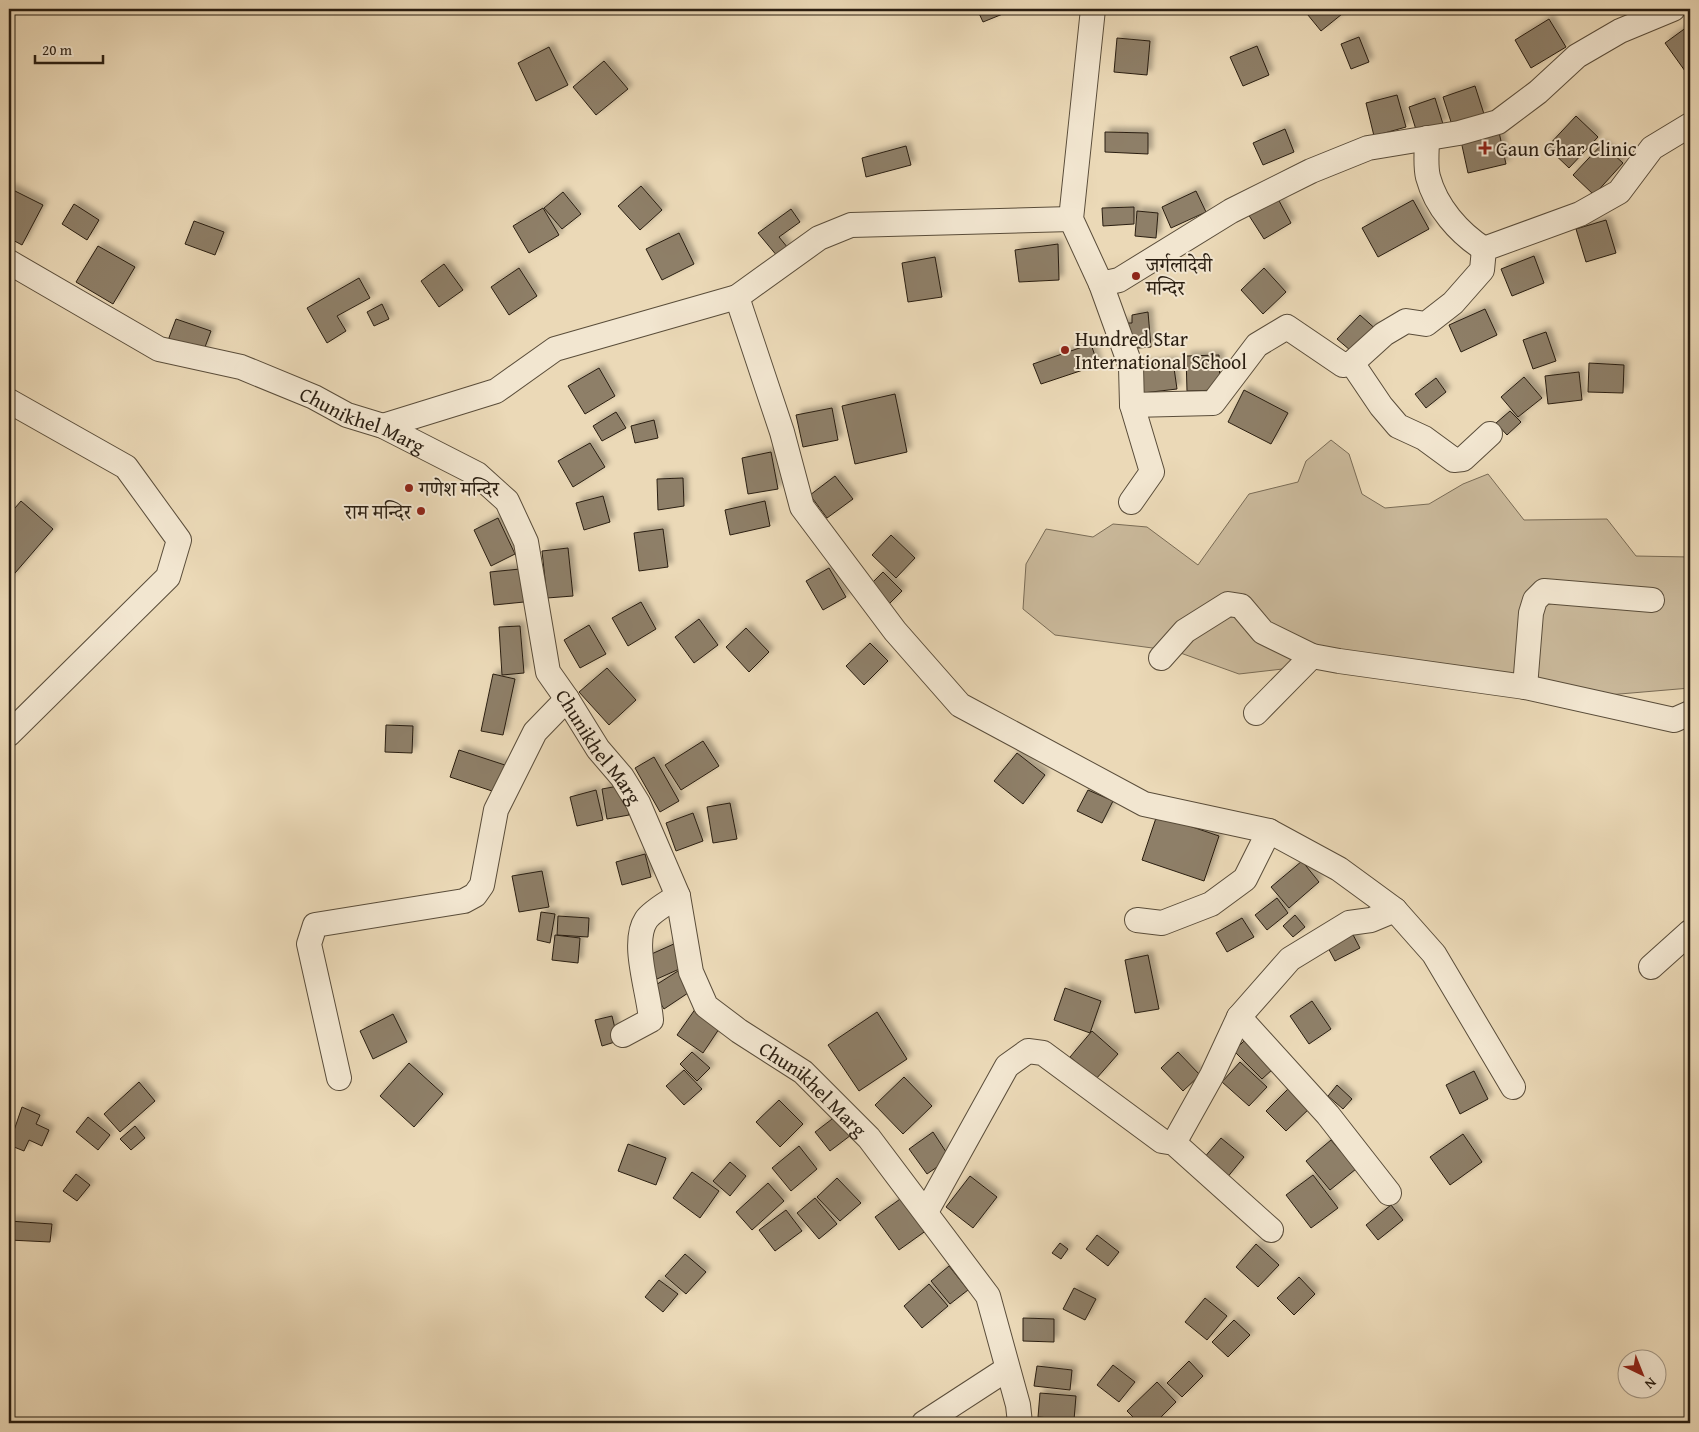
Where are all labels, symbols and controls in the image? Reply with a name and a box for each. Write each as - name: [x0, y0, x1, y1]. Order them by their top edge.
- scale bar: [35, 32, 102, 64]
- text: 20 m: [42, 39, 73, 60]
- place label: Gaun Ghar Clinic: [1496, 134, 1637, 163]
- marker: Gaun Ghar Clinic: [1478, 141, 1492, 155]
- place label: जर्गलादेवी मन्दिर: [1145, 250, 1213, 302]
- marker: जर्गलादेवी मन्दिर: [1130, 270, 1142, 282]
- place label: Hundred Star International School: [1075, 324, 1247, 376]
- marker: Hundred Star International School: [1059, 344, 1071, 356]
- street label: Chunikhel Marg: [296, 378, 430, 460]
- place label: गणेश मन्दिर: [418, 474, 501, 503]
- marker: गणेश मन्दिर: [403, 482, 415, 494]
- place label: राम मन्दिर: [344, 497, 413, 526]
- marker: राम मन्दिर: [415, 505, 427, 517]
- street label: Chunikhel Marg: [549, 683, 650, 809]
- street label: Chunikhel Marg: [754, 1033, 874, 1143]
- north arrow: [1616, 1350, 1666, 1400]
- text: N: [1640, 1373, 1661, 1394]

